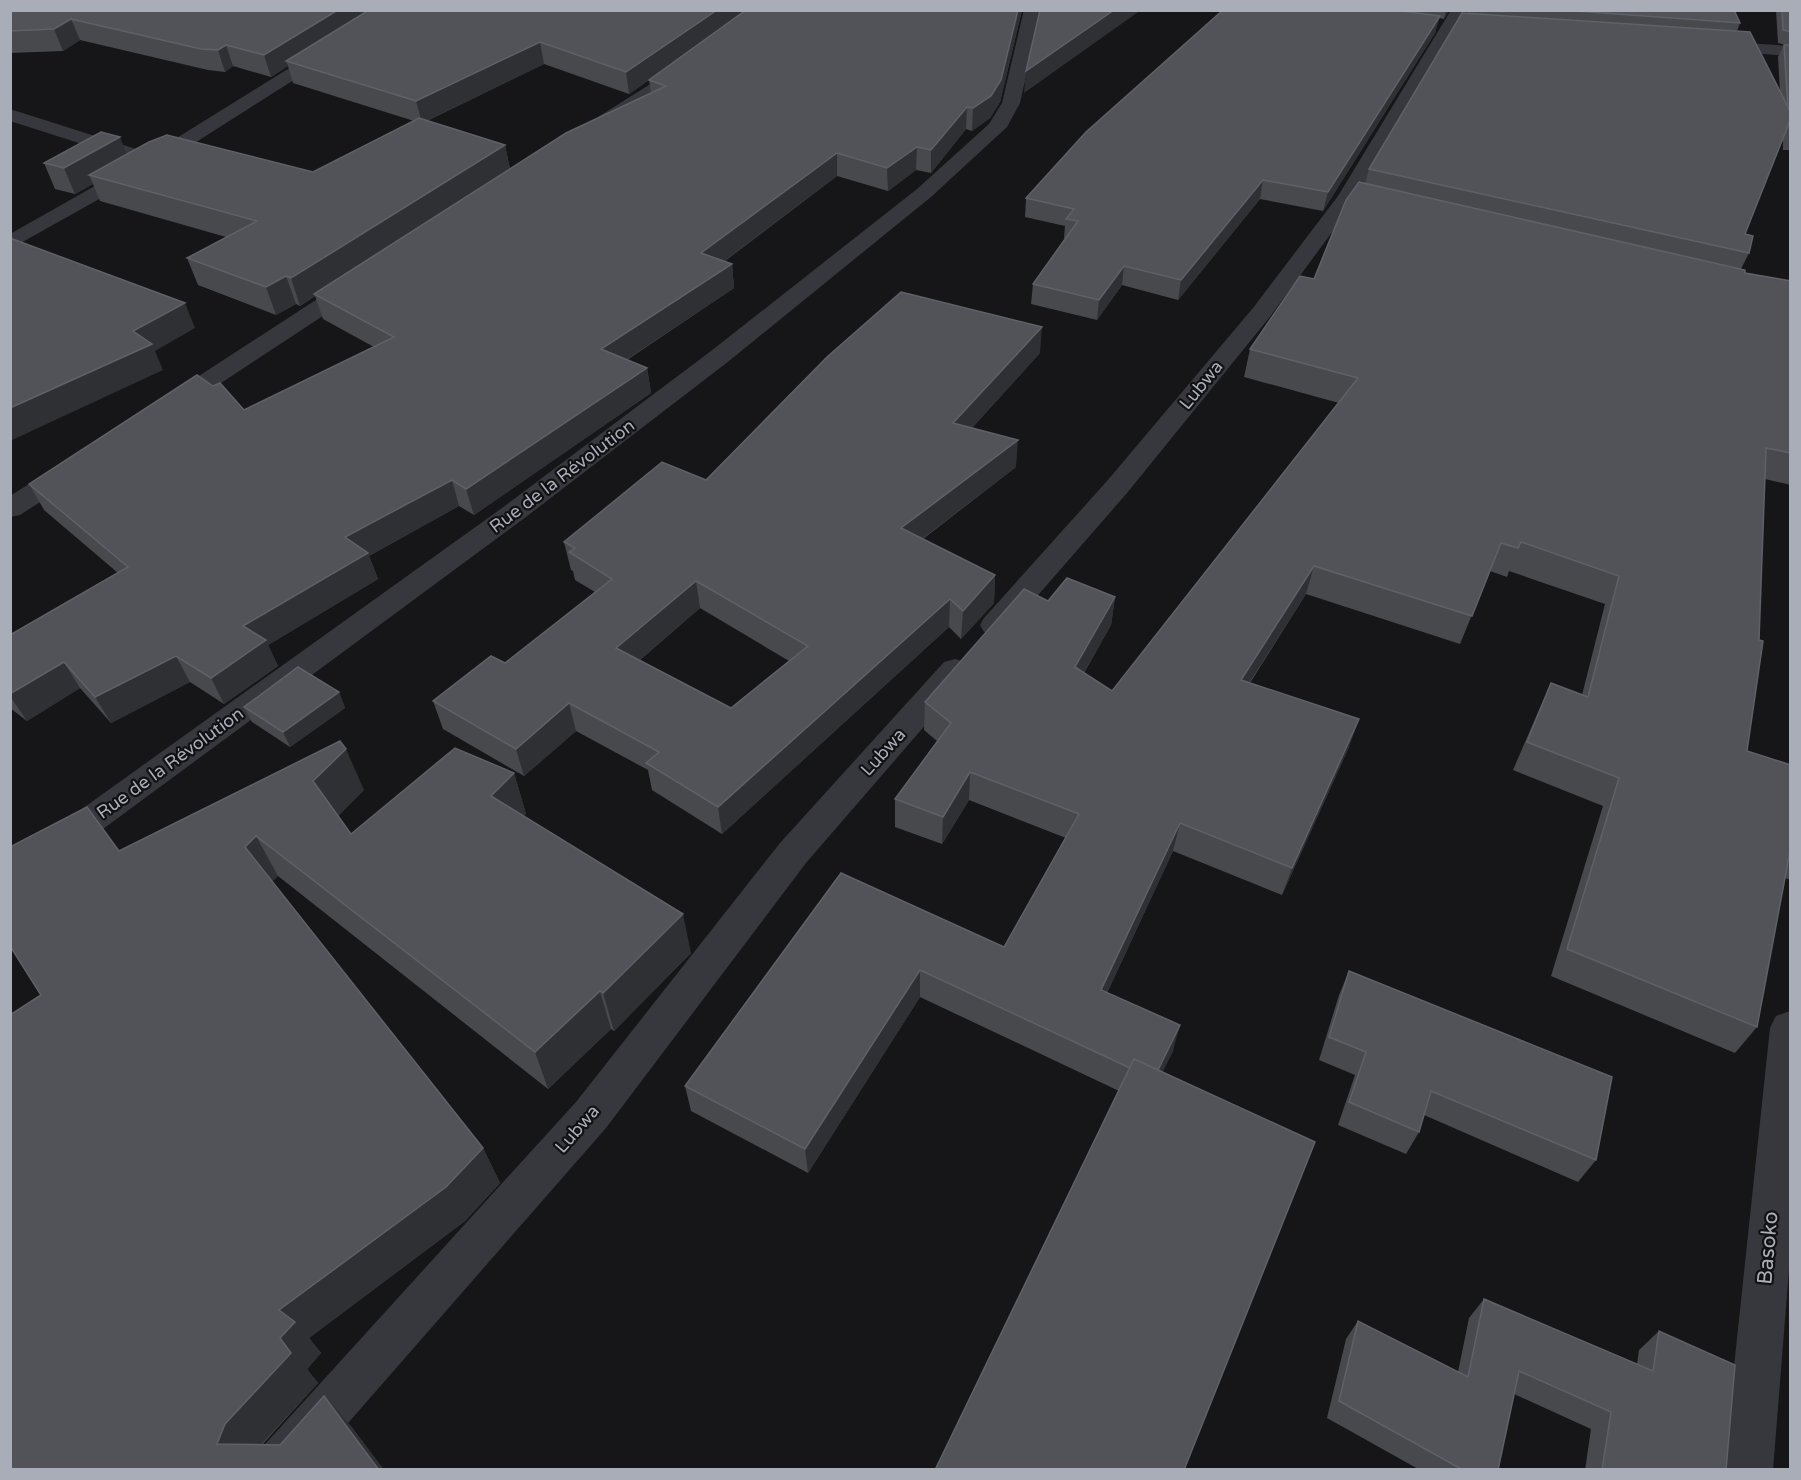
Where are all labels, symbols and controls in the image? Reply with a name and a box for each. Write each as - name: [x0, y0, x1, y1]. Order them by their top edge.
- street label: Lubwa: [1175, 356, 1227, 414]
- street label: Rue de la Révolution: [485, 414, 639, 538]
- street label: Rue de la Révolution: [92, 702, 248, 824]
- street label: Lubwa: [856, 724, 910, 780]
- street label: Lubwa: [550, 1100, 604, 1158]
- street label: Basoko: [1752, 1210, 1784, 1286]

